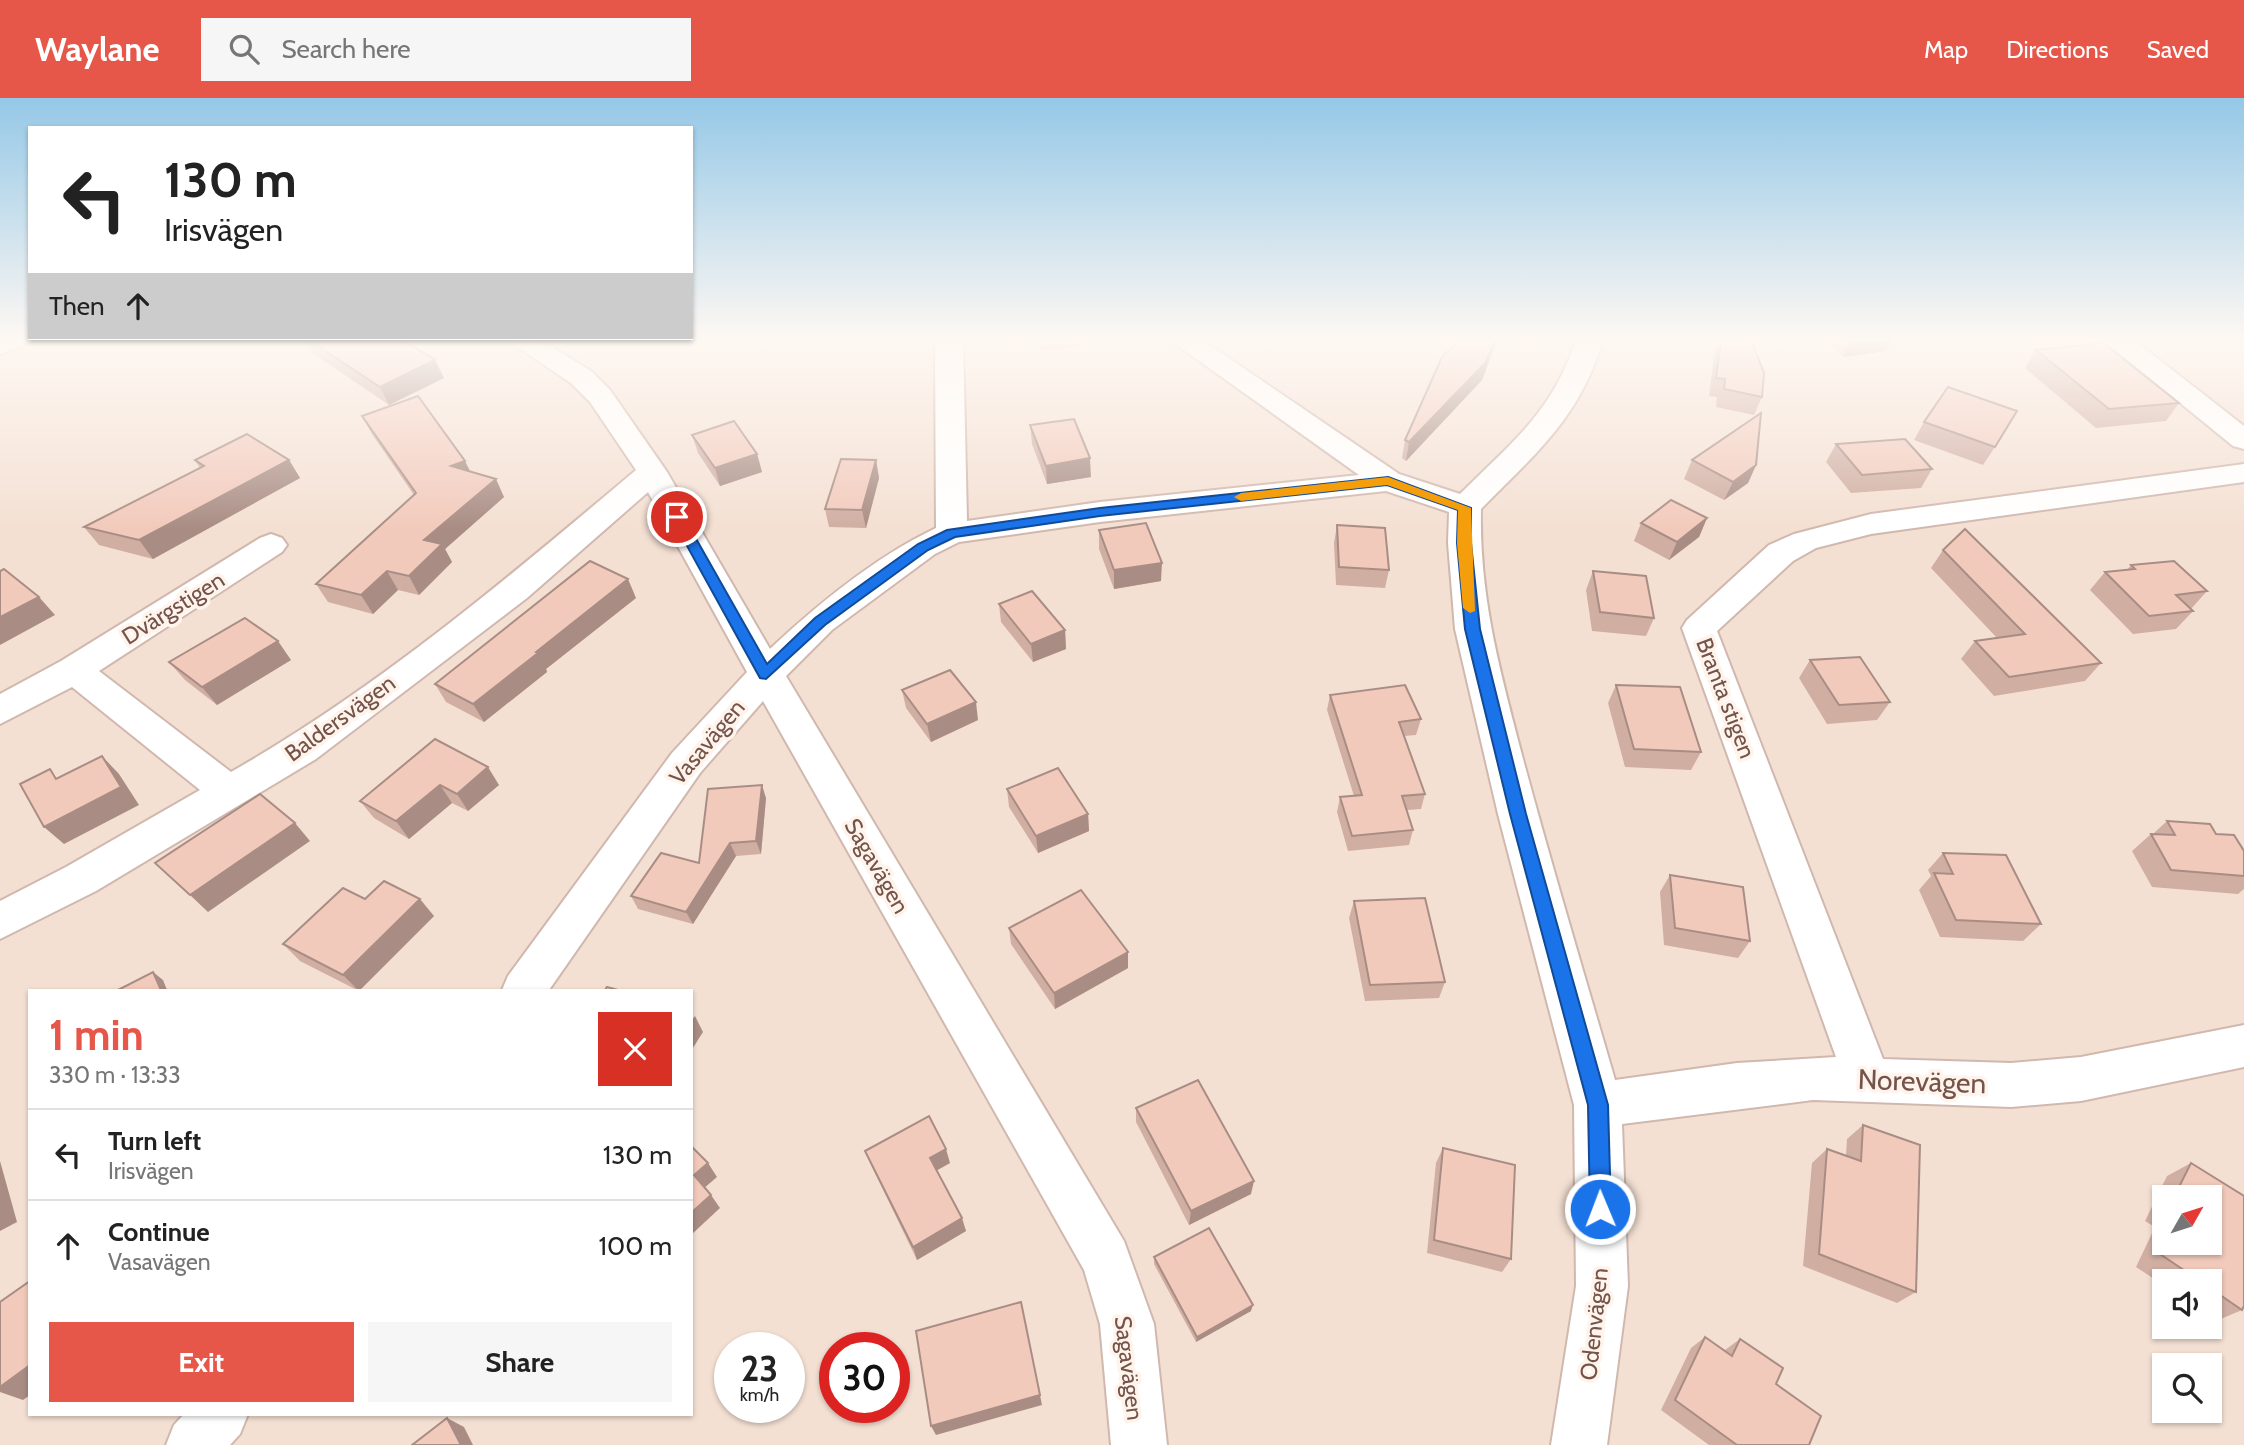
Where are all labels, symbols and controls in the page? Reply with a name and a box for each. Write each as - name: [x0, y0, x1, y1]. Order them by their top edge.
- search box: [201, 18, 691, 81]
- text: Waylane: [35, 29, 159, 69]
- icon: search: [225, 30, 263, 68]
- text: Search here: [281, 33, 411, 65]
- text: Map: [1924, 35, 1968, 64]
- text: Directions: [2006, 35, 2109, 64]
- text: Saved: [2147, 35, 2209, 64]
- text: 130 m: [164, 150, 297, 209]
- icon: left: [49, 154, 140, 245]
- text: Irisvägen: [164, 210, 283, 249]
- icon: ahead: [119, 287, 157, 325]
- text: Then: [49, 290, 105, 322]
- pin: [647, 487, 707, 547]
- icon: arrive: [658, 498, 696, 536]
- street label: Dvärgstigen: [116, 565, 230, 651]
- street label: Branta stigen: [1690, 634, 1762, 762]
- street label: Baldersvägen: [279, 669, 401, 767]
- street label: Vasavägen: [663, 694, 751, 790]
- street label: Sagavägen: [839, 814, 915, 918]
- text: 1 min: [49, 1009, 144, 1061]
- button: close: [598, 1012, 672, 1086]
- text: 330 m · 13:33: [49, 1061, 181, 1089]
- street label: Norevägen: [1857, 1062, 1987, 1100]
- text: Turn left: [108, 1125, 201, 1157]
- icon: left: [49, 1136, 87, 1174]
- text: 130 m: [603, 1139, 672, 1171]
- text: Irisvägen: [108, 1157, 194, 1185]
- position arrow: [1563, 1172, 1637, 1246]
- north arrow: [2152, 1185, 2222, 1255]
- map controls: [2152, 1185, 2222, 1423]
- text: Continue: [108, 1216, 210, 1248]
- icon: ahead: [49, 1227, 87, 1265]
- text: 100 m: [599, 1230, 672, 1262]
- text: Vasavägen: [108, 1248, 211, 1276]
- street label: Odenvägen: [1574, 1266, 1614, 1382]
- button: sound: [2152, 1269, 2222, 1339]
- street label: Sagavägen: [1109, 1314, 1149, 1422]
- button: Exit: [49, 1322, 354, 1402]
- button: Share: [368, 1322, 672, 1402]
- speed limit sign: 30: [819, 1332, 910, 1423]
- text: 23: [741, 1347, 778, 1390]
- button: search: [2152, 1353, 2222, 1423]
- text: km/h: [740, 1384, 779, 1406]

